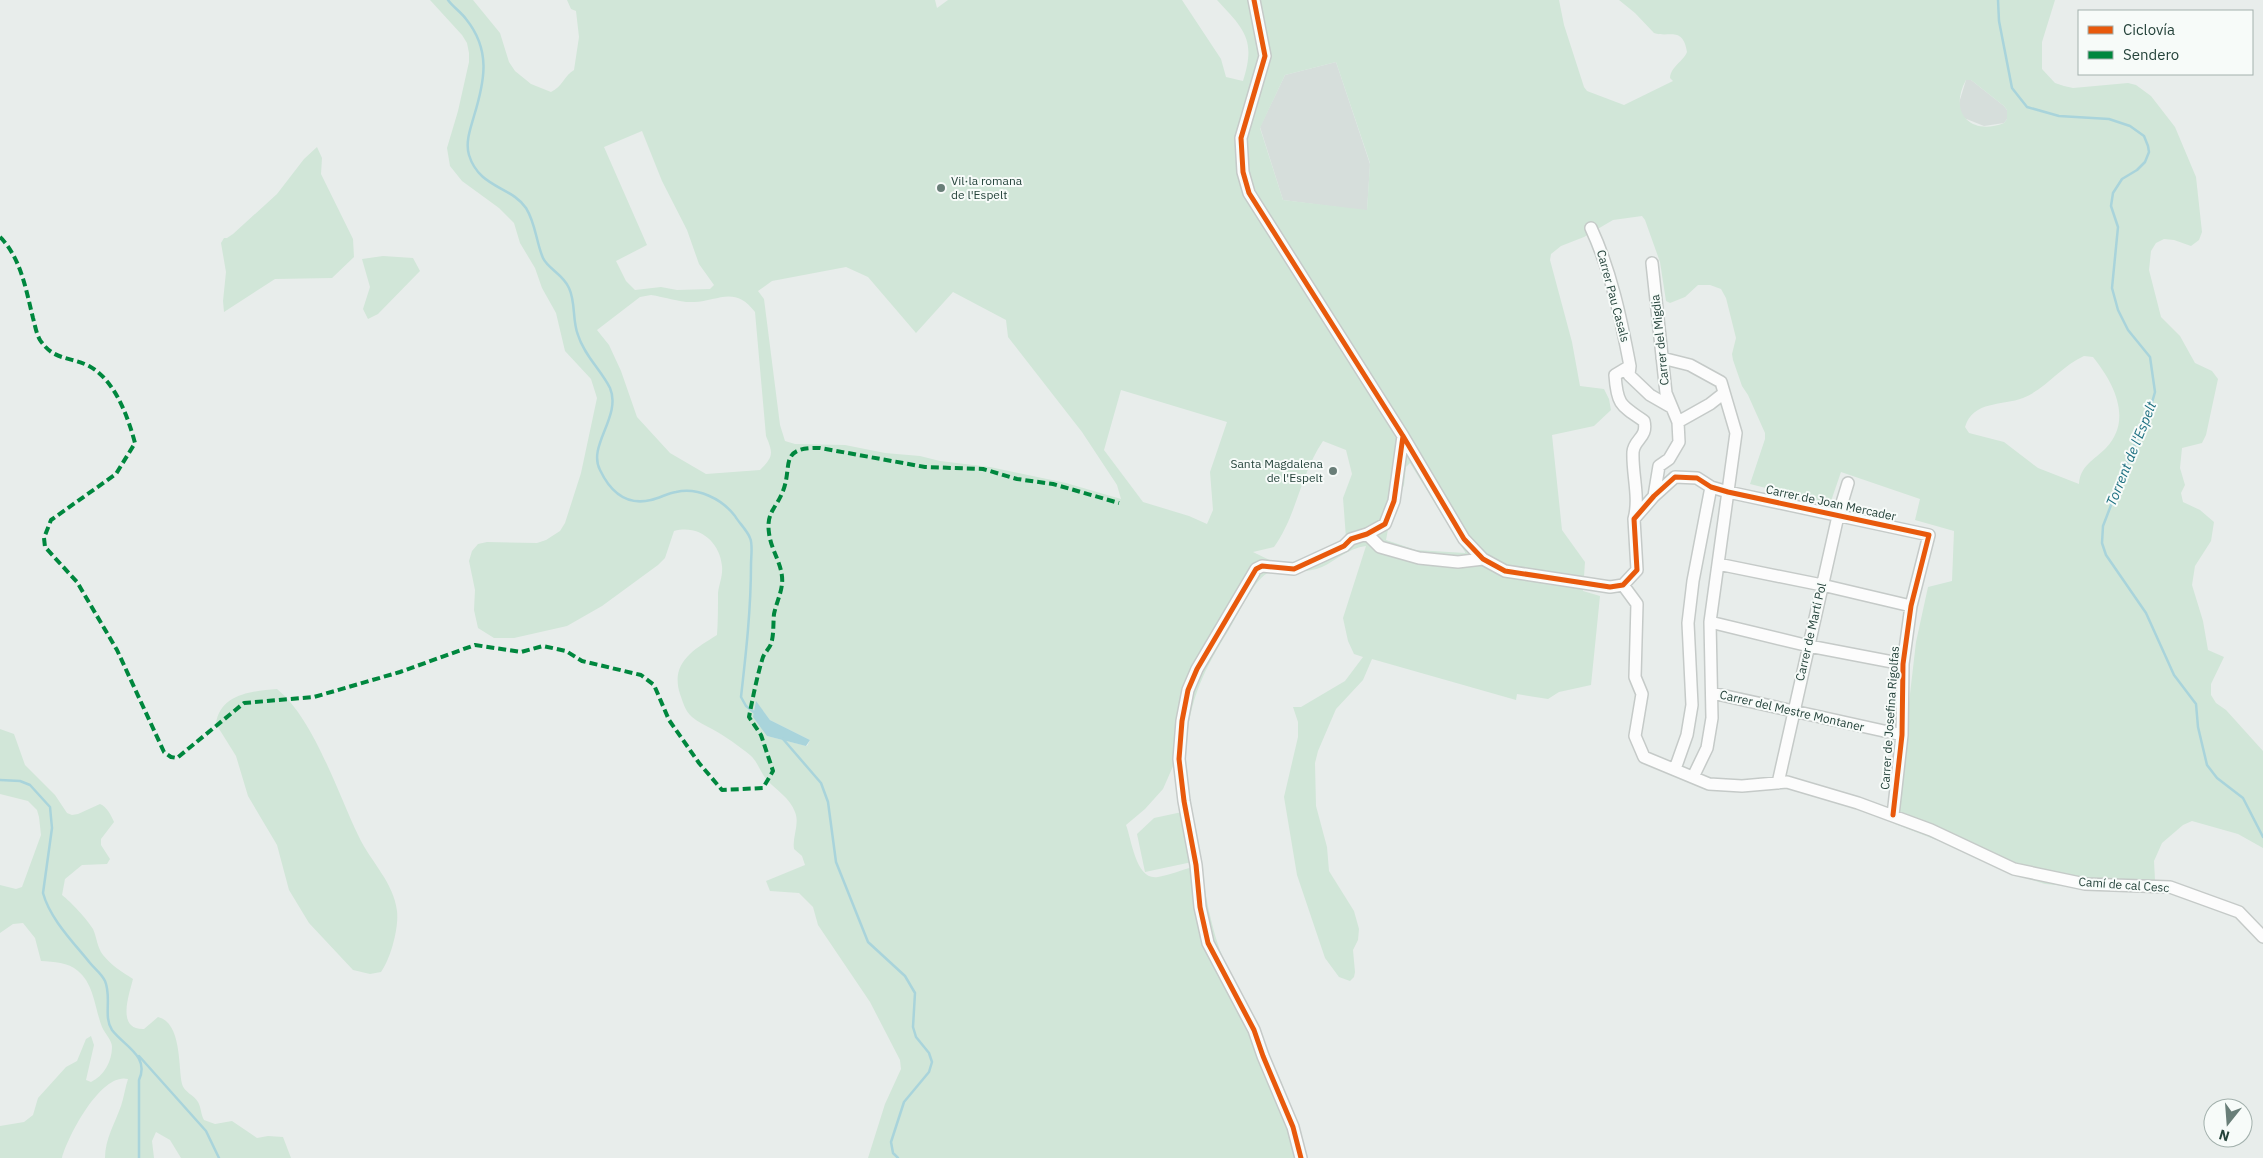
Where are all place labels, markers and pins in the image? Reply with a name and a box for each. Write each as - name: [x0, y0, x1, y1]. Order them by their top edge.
- place label: Vil·la romana de l'Espelt: [951, 173, 1023, 202]
- marker: Vil·la romana de l'Espelt: [935, 182, 947, 194]
- place label: Santa Magdalena de l'Espelt: [1230, 456, 1324, 485]
- marker: Santa Magdalena de l'Espelt: [1327, 465, 1339, 477]

